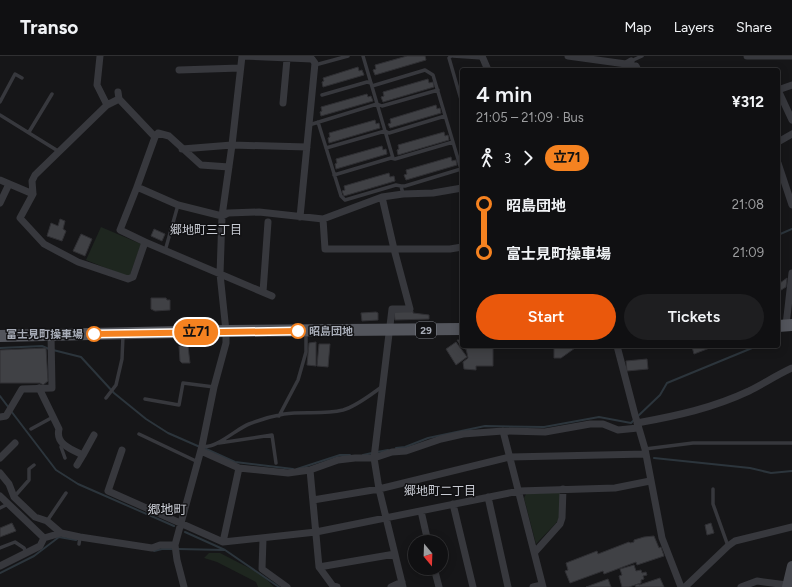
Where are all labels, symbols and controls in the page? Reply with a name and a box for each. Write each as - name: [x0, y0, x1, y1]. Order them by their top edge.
- text: Transo: [20, 16, 78, 39]
- text: Map: [624, 19, 652, 36]
- text: Layers: [674, 19, 714, 36]
- text: Share: [736, 19, 772, 36]
- text: 4 min: [476, 81, 532, 108]
- text: ¥312: [732, 93, 764, 111]
- text: 21:05 – 21:09 · Bus: [476, 110, 584, 125]
- icon: walk: [476, 147, 498, 169]
- icon: forward: [517, 147, 539, 169]
- text: 立71: [553, 149, 581, 166]
- text: 3: [504, 151, 511, 166]
- text: 昭島団地: [506, 197, 566, 215]
- text: 21:08: [732, 197, 764, 212]
- district label: 郷地町三丁目: [170, 223, 242, 237]
- text: 富士見町操車場: [506, 245, 611, 263]
- text: 21:09: [732, 245, 764, 260]
- button: Start: [476, 294, 616, 340]
- button: Tickets: [624, 294, 764, 340]
- line badge: 立71: [173, 319, 219, 345]
- road number: 29: [416, 322, 436, 338]
- text: 立71: [182, 323, 210, 340]
- marker: 昭島団地: [290, 323, 306, 339]
- place label: 昭島団地: [309, 325, 353, 338]
- marker: 富士見町操車場: [86, 326, 102, 342]
- place label: 富士見町操車場: [6, 328, 83, 341]
- district label: 郷地町二丁目: [404, 484, 476, 498]
- district label: 郷地町: [147, 502, 187, 517]
- north arrow: [408, 535, 448, 575]
- map controls: [408, 535, 448, 575]

